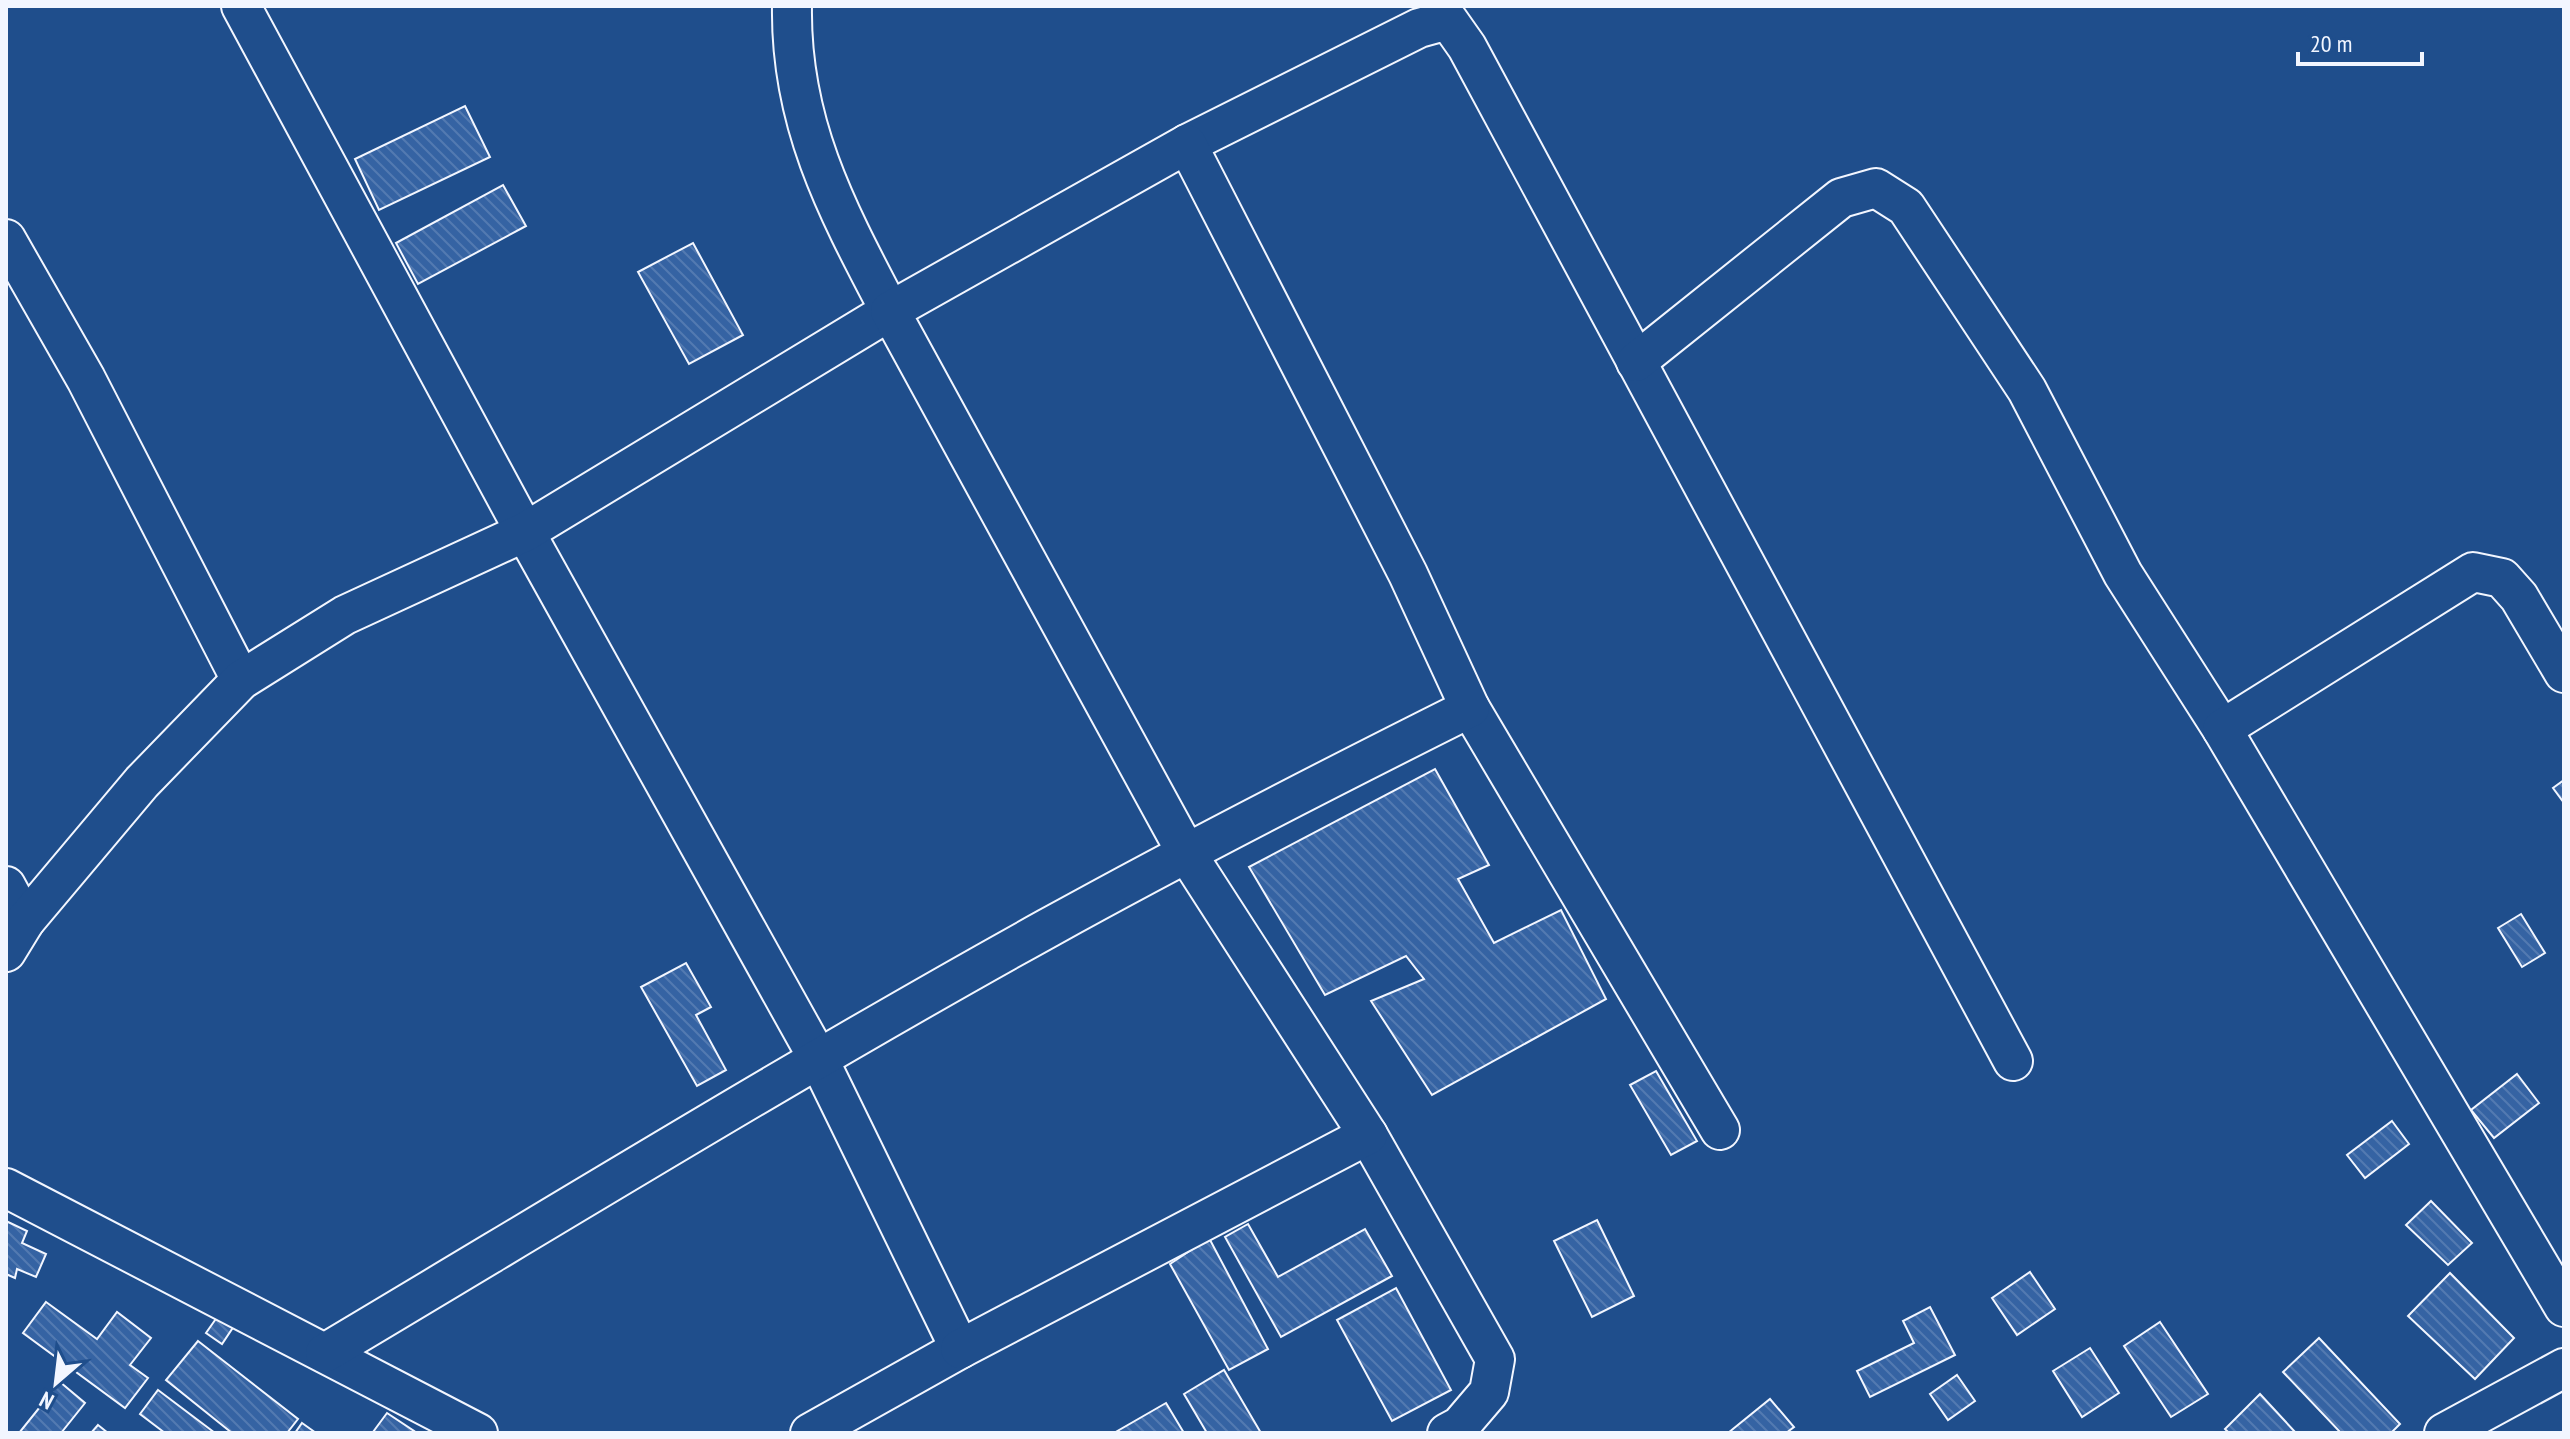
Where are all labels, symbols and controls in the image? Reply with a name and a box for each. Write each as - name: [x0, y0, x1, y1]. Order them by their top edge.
- scale bar: [2298, 16, 2422, 66]
- text: 20 m: [2310, 28, 2352, 59]
- north arrow: [16, 1343, 96, 1423]
- text: N: [35, 1386, 58, 1416]

